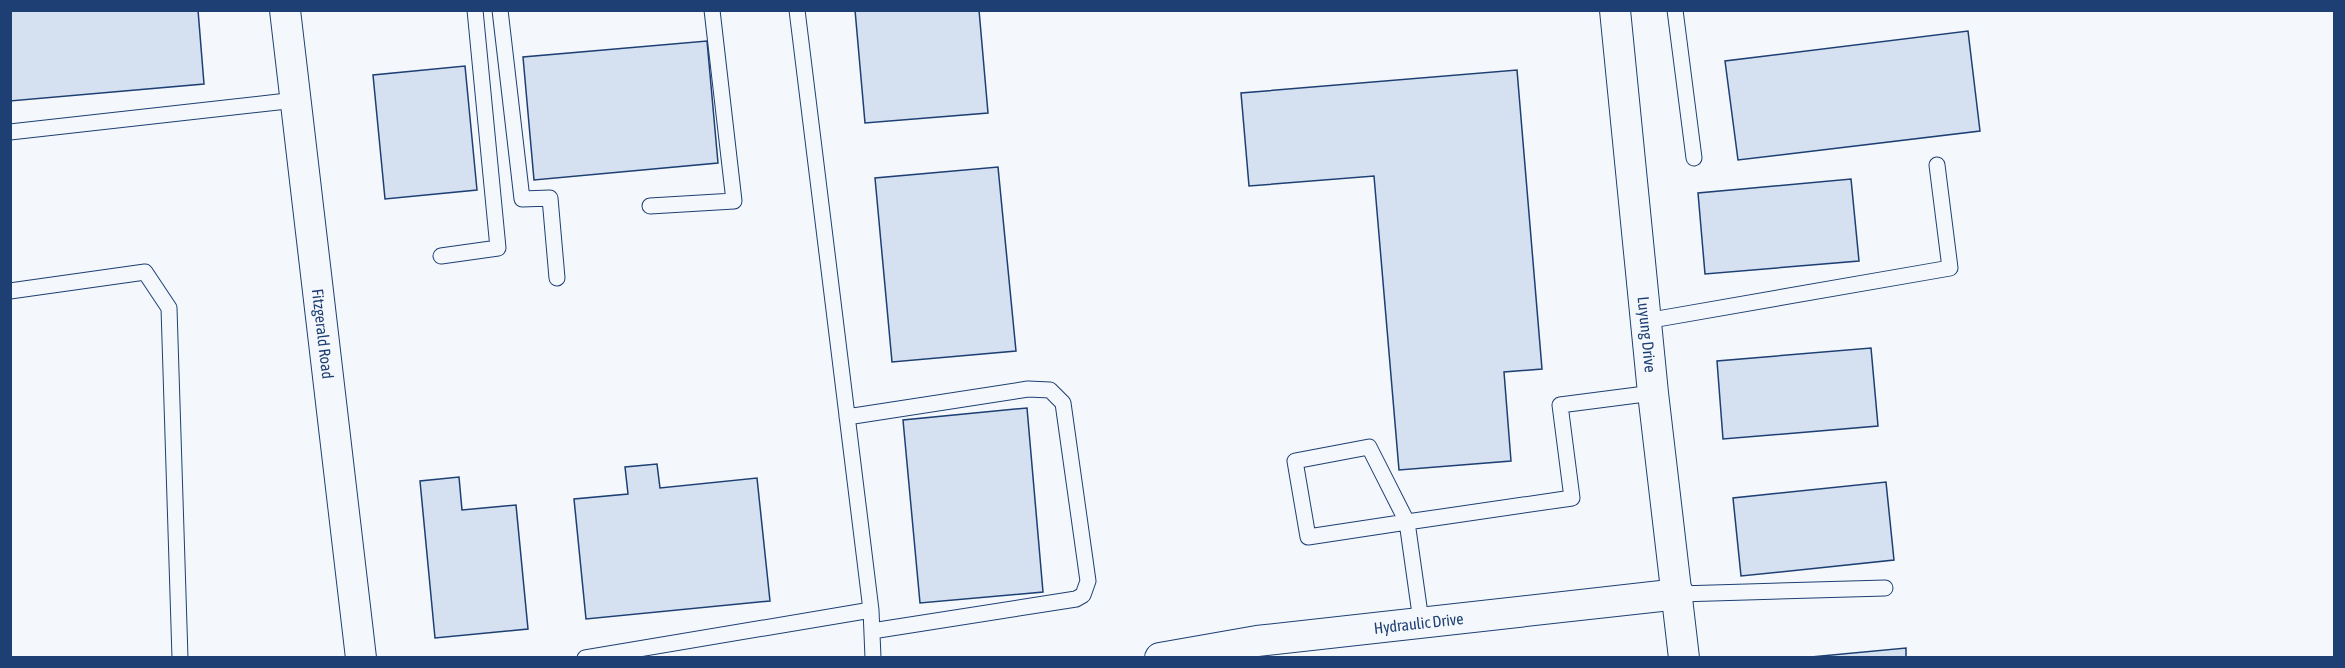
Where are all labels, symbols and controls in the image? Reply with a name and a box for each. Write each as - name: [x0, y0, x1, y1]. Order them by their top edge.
- street label: Fitzgerald Road: [309, 288, 337, 380]
- street label: Luyung Drive: [1634, 296, 1660, 373]
- street label: Hydraulic Drive: [1373, 609, 1464, 637]

